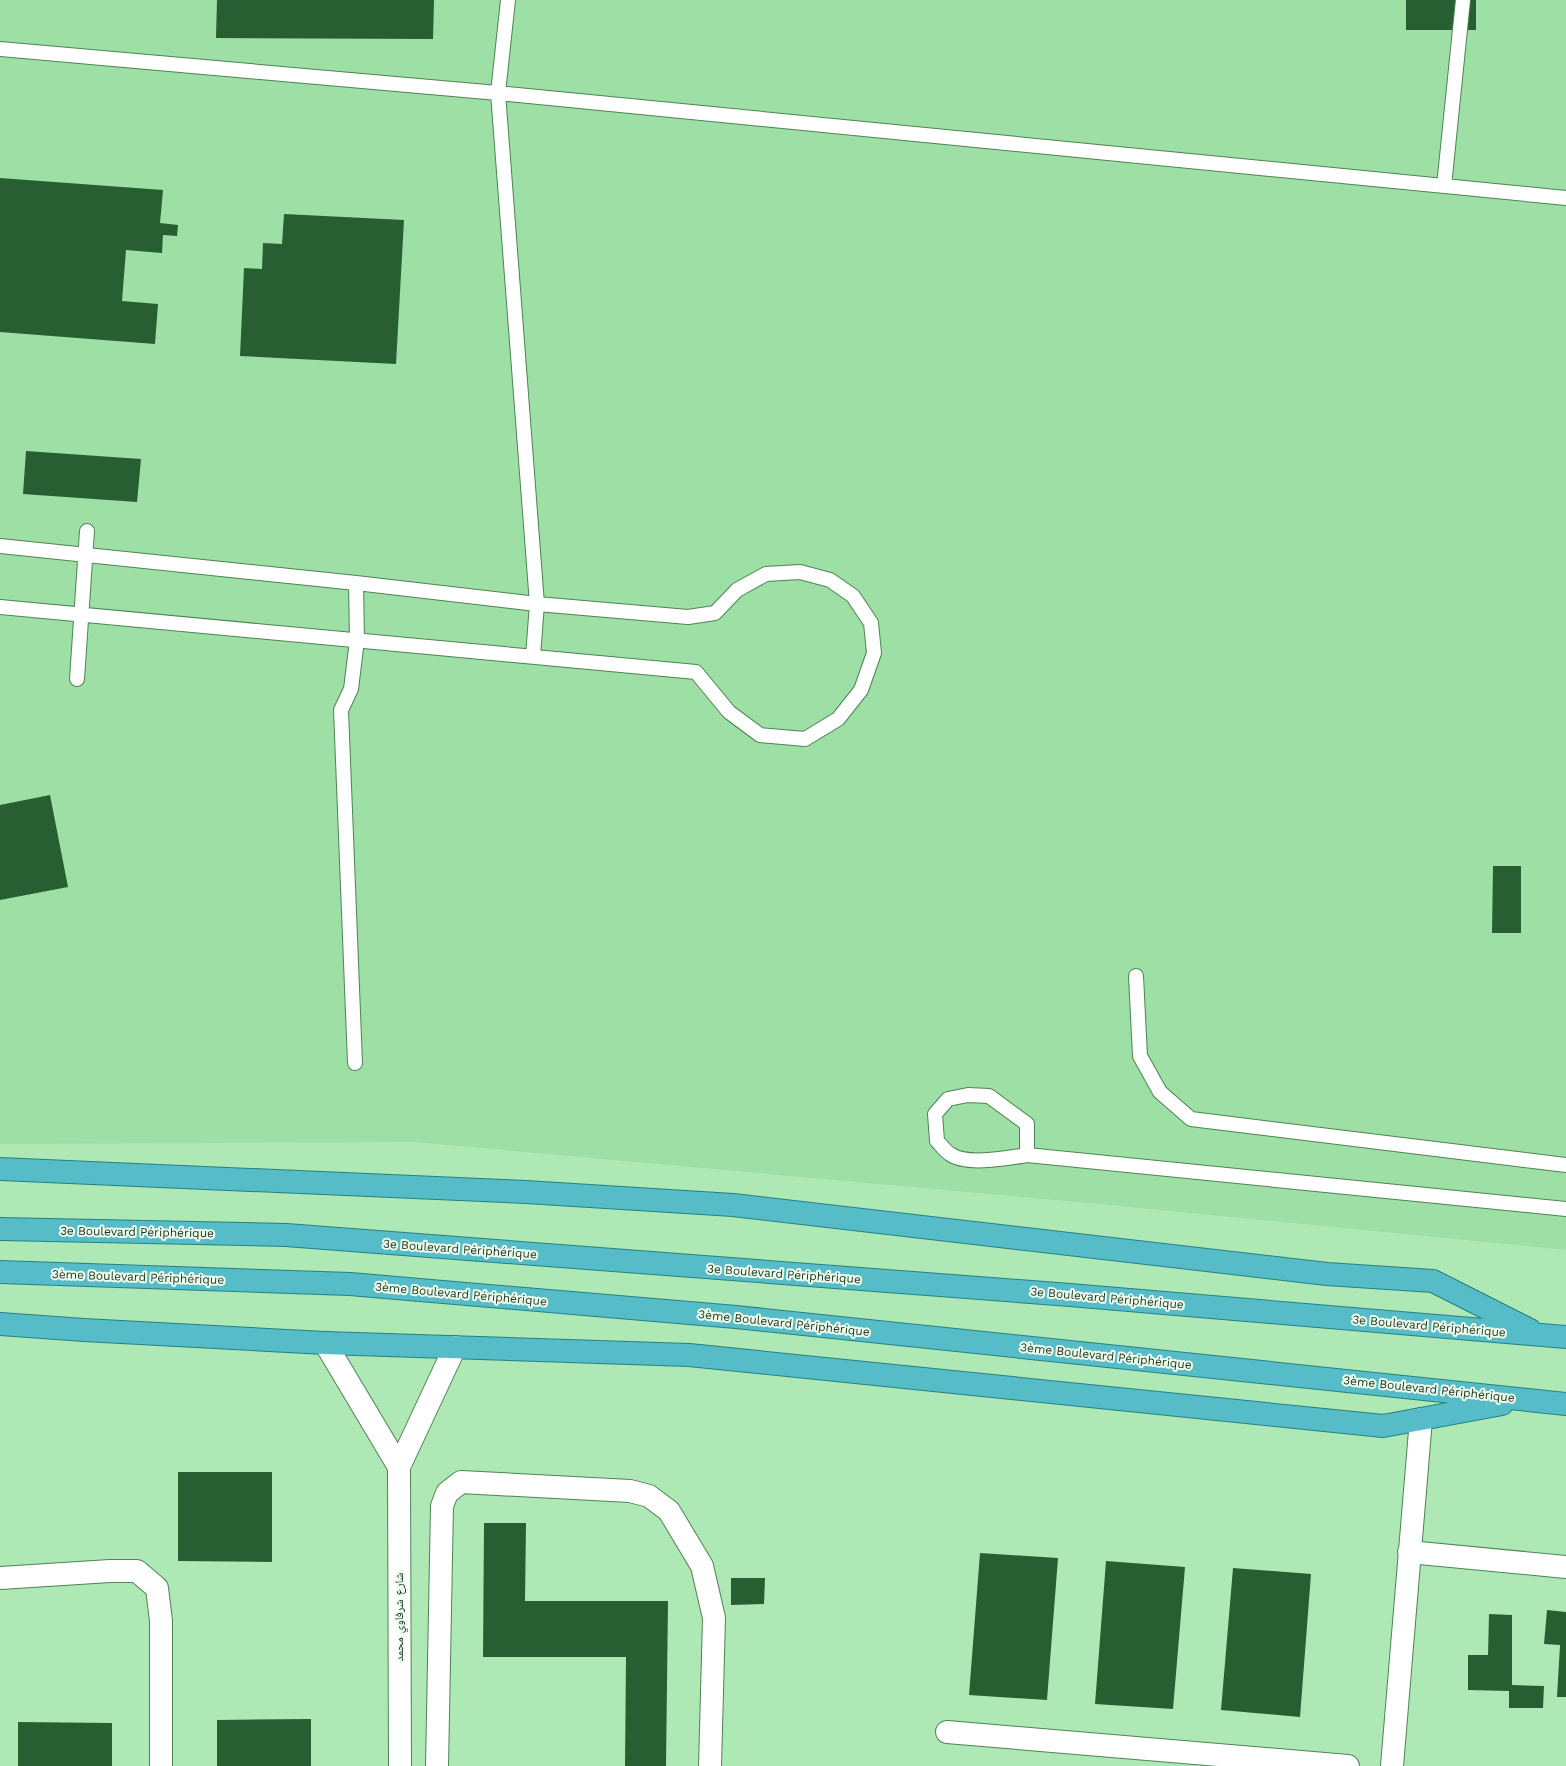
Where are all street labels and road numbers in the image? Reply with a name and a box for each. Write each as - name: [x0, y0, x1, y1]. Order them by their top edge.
- street label: 3e Boulevard Périphérique: [60, 1224, 214, 1240]
- street label: 3e Boulevard Périphérique: [383, 1237, 537, 1261]
- street label: 3e Boulevard Périphérique: [707, 1262, 861, 1286]
- street label: 3ème Boulevard Périphérique: [52, 1267, 225, 1287]
- street label: 3ème Boulevard Périphérique: [374, 1280, 548, 1308]
- street label: 3e Boulevard Périphérique: [1030, 1284, 1184, 1312]
- street label: 3ème Boulevard Périphérique: [697, 1307, 871, 1339]
- street label: 3e Boulevard Périphérique: [1352, 1312, 1506, 1340]
- street label: 3ème Boulevard Périphérique: [1019, 1340, 1193, 1372]
- street label: 3ème Boulevard Périphérique: [1342, 1373, 1516, 1405]
- street label: شارع شرفاوي محمد: [392, 1572, 409, 1661]

